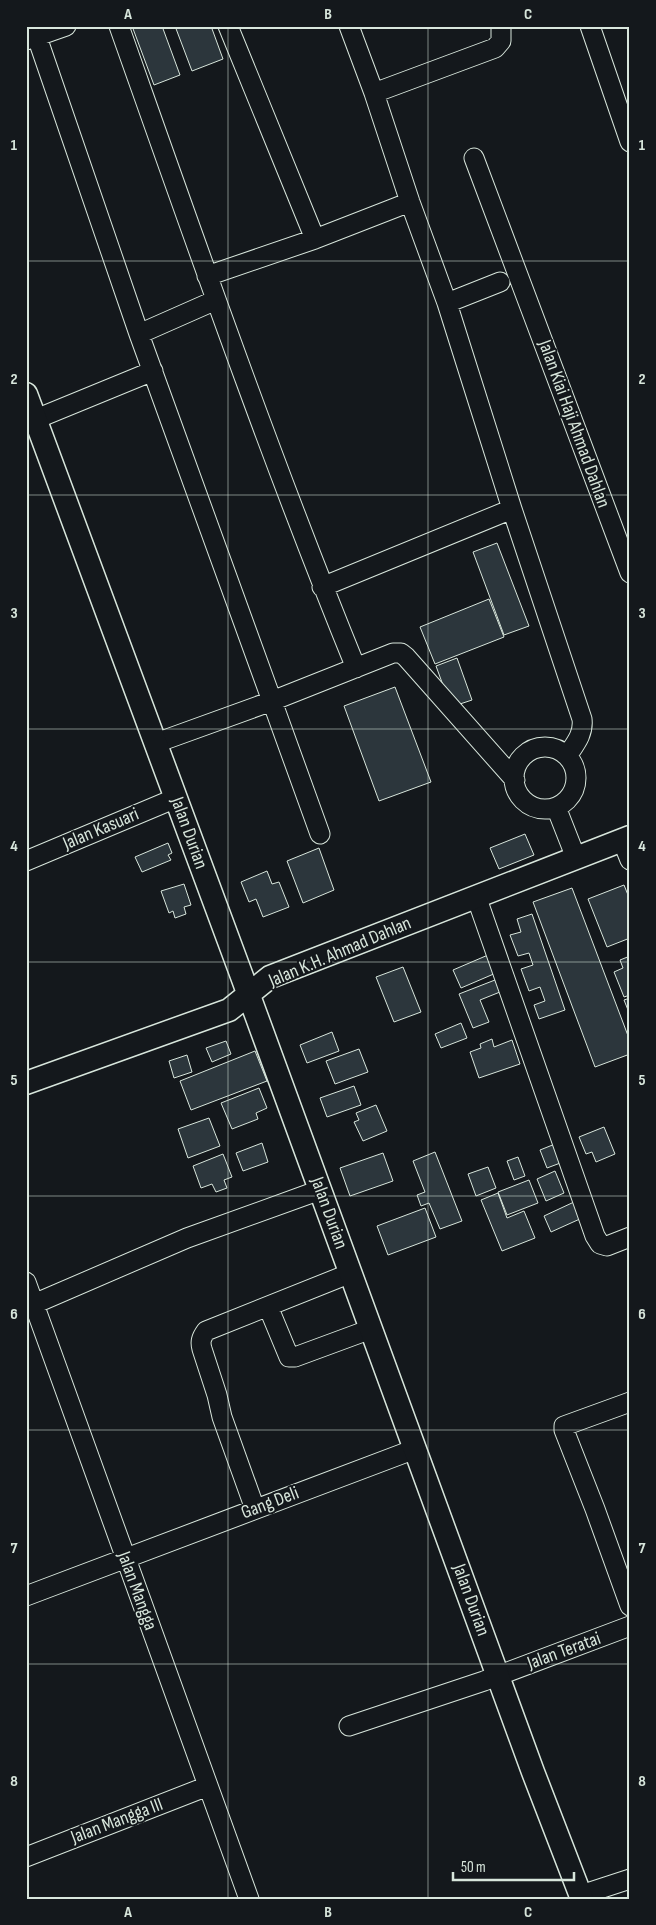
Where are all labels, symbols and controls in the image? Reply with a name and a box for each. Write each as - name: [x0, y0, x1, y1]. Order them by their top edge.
- text: A: [123, 5, 132, 24]
- text: B: [324, 5, 332, 24]
- text: C: [524, 5, 532, 24]
- text: 1: [11, 136, 18, 155]
- text: 1: [639, 136, 646, 155]
- street label: Jalan Kiai Haji Ahmad Dahlan: [533, 336, 615, 511]
- text: 2: [10, 370, 18, 389]
- text: 2: [638, 370, 646, 389]
- text: 3: [10, 604, 18, 623]
- text: 3: [638, 604, 646, 623]
- street label: Jalan Durian: [165, 793, 213, 872]
- street label: Jalan Kasuari: [59, 803, 142, 856]
- text: 4: [10, 837, 18, 856]
- text: 4: [638, 837, 646, 856]
- street label: Jalan K.H. Ahmad Dahlan: [264, 912, 415, 993]
- text: 5: [10, 1071, 18, 1090]
- text: 5: [638, 1071, 646, 1090]
- street label: Jalan Durian: [305, 1173, 353, 1252]
- text: 6: [10, 1305, 18, 1324]
- text: 6: [638, 1305, 646, 1324]
- street label: Gang Deli: [238, 1482, 302, 1524]
- text: 7: [11, 1539, 18, 1558]
- text: 7: [639, 1539, 646, 1558]
- street label: Jalan Mangga: [112, 1548, 162, 1634]
- street label: Jalan Durian: [447, 1560, 495, 1639]
- street label: Jalan Teratai: [523, 1627, 604, 1675]
- text: 8: [10, 1772, 18, 1791]
- text: 8: [638, 1772, 646, 1791]
- street label: Jalan Mangga III: [67, 1793, 166, 1849]
- scale bar: [453, 1850, 575, 1882]
- text: 50 m: [461, 1858, 486, 1877]
- text: A: [123, 1903, 132, 1922]
- text: B: [324, 1903, 332, 1922]
- text: C: [524, 1903, 532, 1922]

